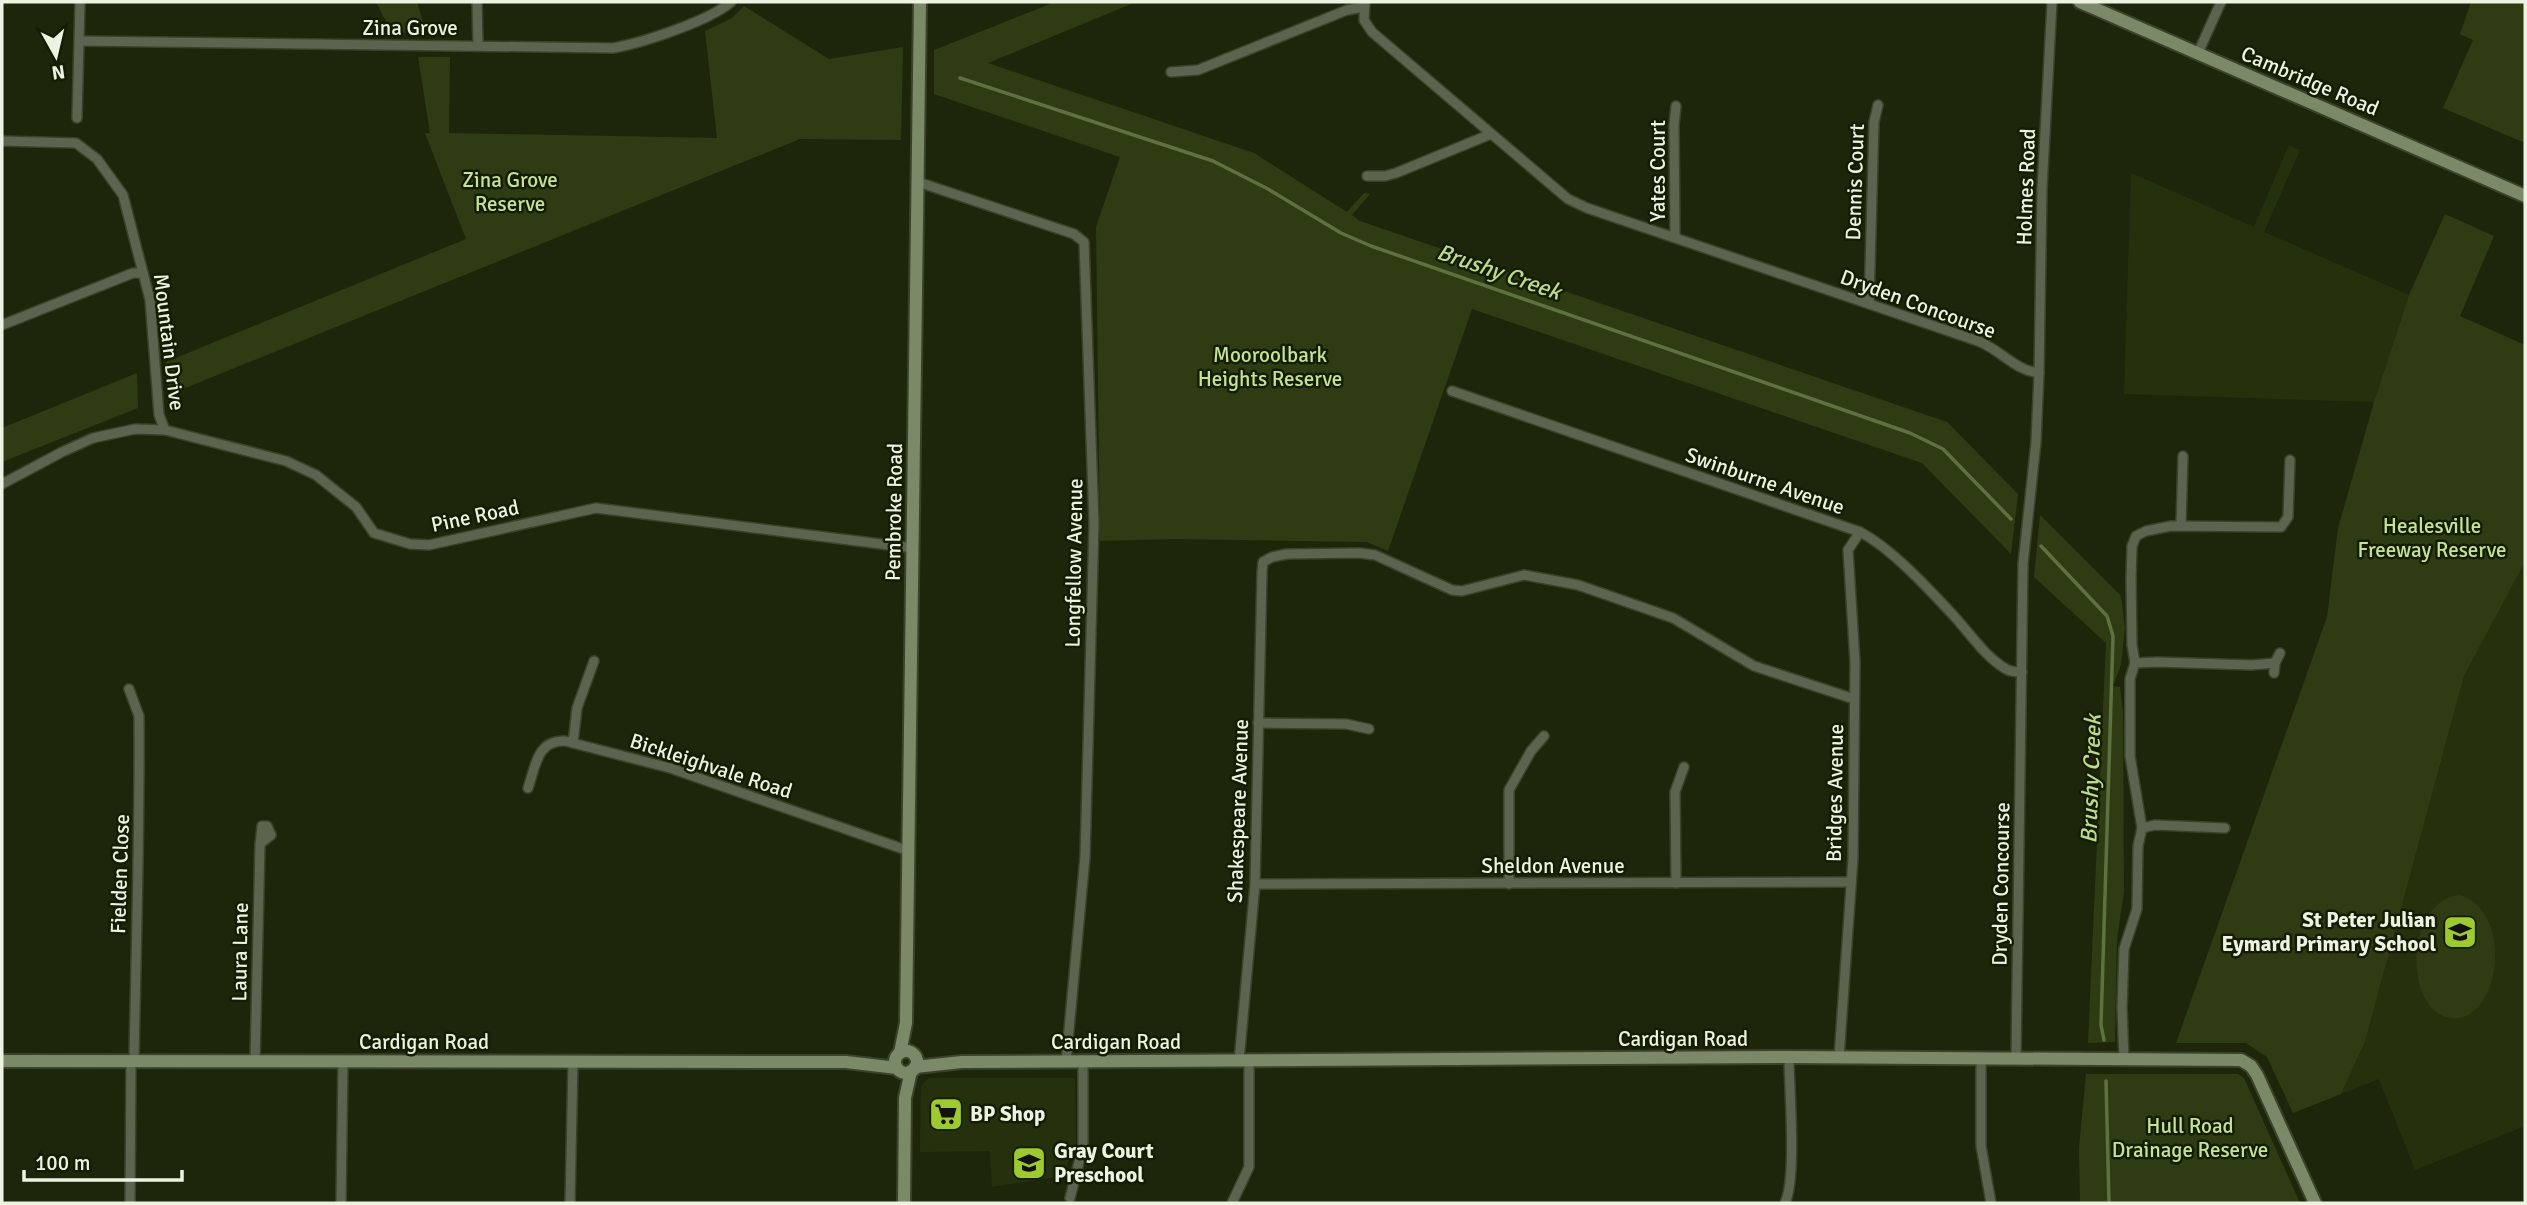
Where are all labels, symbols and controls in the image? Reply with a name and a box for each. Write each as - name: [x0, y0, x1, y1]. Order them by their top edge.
- street label: Zina Grove: [362, 15, 458, 41]
- north arrow: [21, 21, 91, 91]
- street label: Cambridge Road: [2237, 40, 2383, 122]
- text: N: [50, 59, 66, 85]
- street label: Yates Court: [1645, 120, 1671, 222]
- street label: Dennis Court: [1840, 123, 1870, 241]
- street label: Holmes Road: [2011, 128, 2041, 246]
- park label: Zina Grove Reserve: [462, 167, 558, 217]
- water label: Brushy Creek: [1433, 237, 1567, 308]
- street label: Dryden Concourse: [1837, 264, 1999, 344]
- street label: Mountain Drive: [148, 272, 190, 412]
- park label: Mooroolbark Heights Reserve: [1198, 342, 1342, 392]
- street label: Swinburne Avenue: [1682, 442, 1848, 520]
- street label: Pembroke Road: [880, 443, 908, 581]
- street label: Longfellow Avenue: [1060, 478, 1088, 648]
- street label: Pine Road: [429, 494, 521, 538]
- park label: Healesville Freeway Reserve: [2357, 513, 2507, 563]
- water label: Brushy Creek: [2074, 712, 2108, 844]
- street label: Shakespeare Avenue: [1222, 719, 1254, 903]
- street label: Bridges Avenue: [1821, 724, 1849, 862]
- street label: Bickleighvale Road: [627, 728, 795, 804]
- street label: Dryden Concourse: [1987, 802, 2015, 966]
- street label: Fielden Close: [105, 814, 135, 934]
- street label: Sheldon Avenue: [1481, 853, 1625, 879]
- street label: Laura Lane: [226, 902, 254, 1002]
- place label: St Peter Julian Eymard Primary School: [2222, 907, 2436, 957]
- school or university icon: St Peter Julian Eymard Primary School: [2441, 913, 2479, 951]
- street label: Cardigan Road: [1618, 1026, 1748, 1052]
- street label: Cardigan Road: [359, 1029, 489, 1055]
- street label: Cardigan Road: [1051, 1029, 1181, 1055]
- supermarket icon: BP Shop: [927, 1095, 965, 1133]
- place label: BP Shop: [970, 1101, 1045, 1127]
- park label: Hull Road Drainage Reserve: [2112, 1113, 2268, 1163]
- scale bar: [24, 1138, 182, 1182]
- place label: Gray Court Preschool: [1054, 1138, 1154, 1188]
- school or university icon: Gray Court Preschool: [1010, 1144, 1048, 1182]
- text: 100 m: [35, 1150, 90, 1176]

